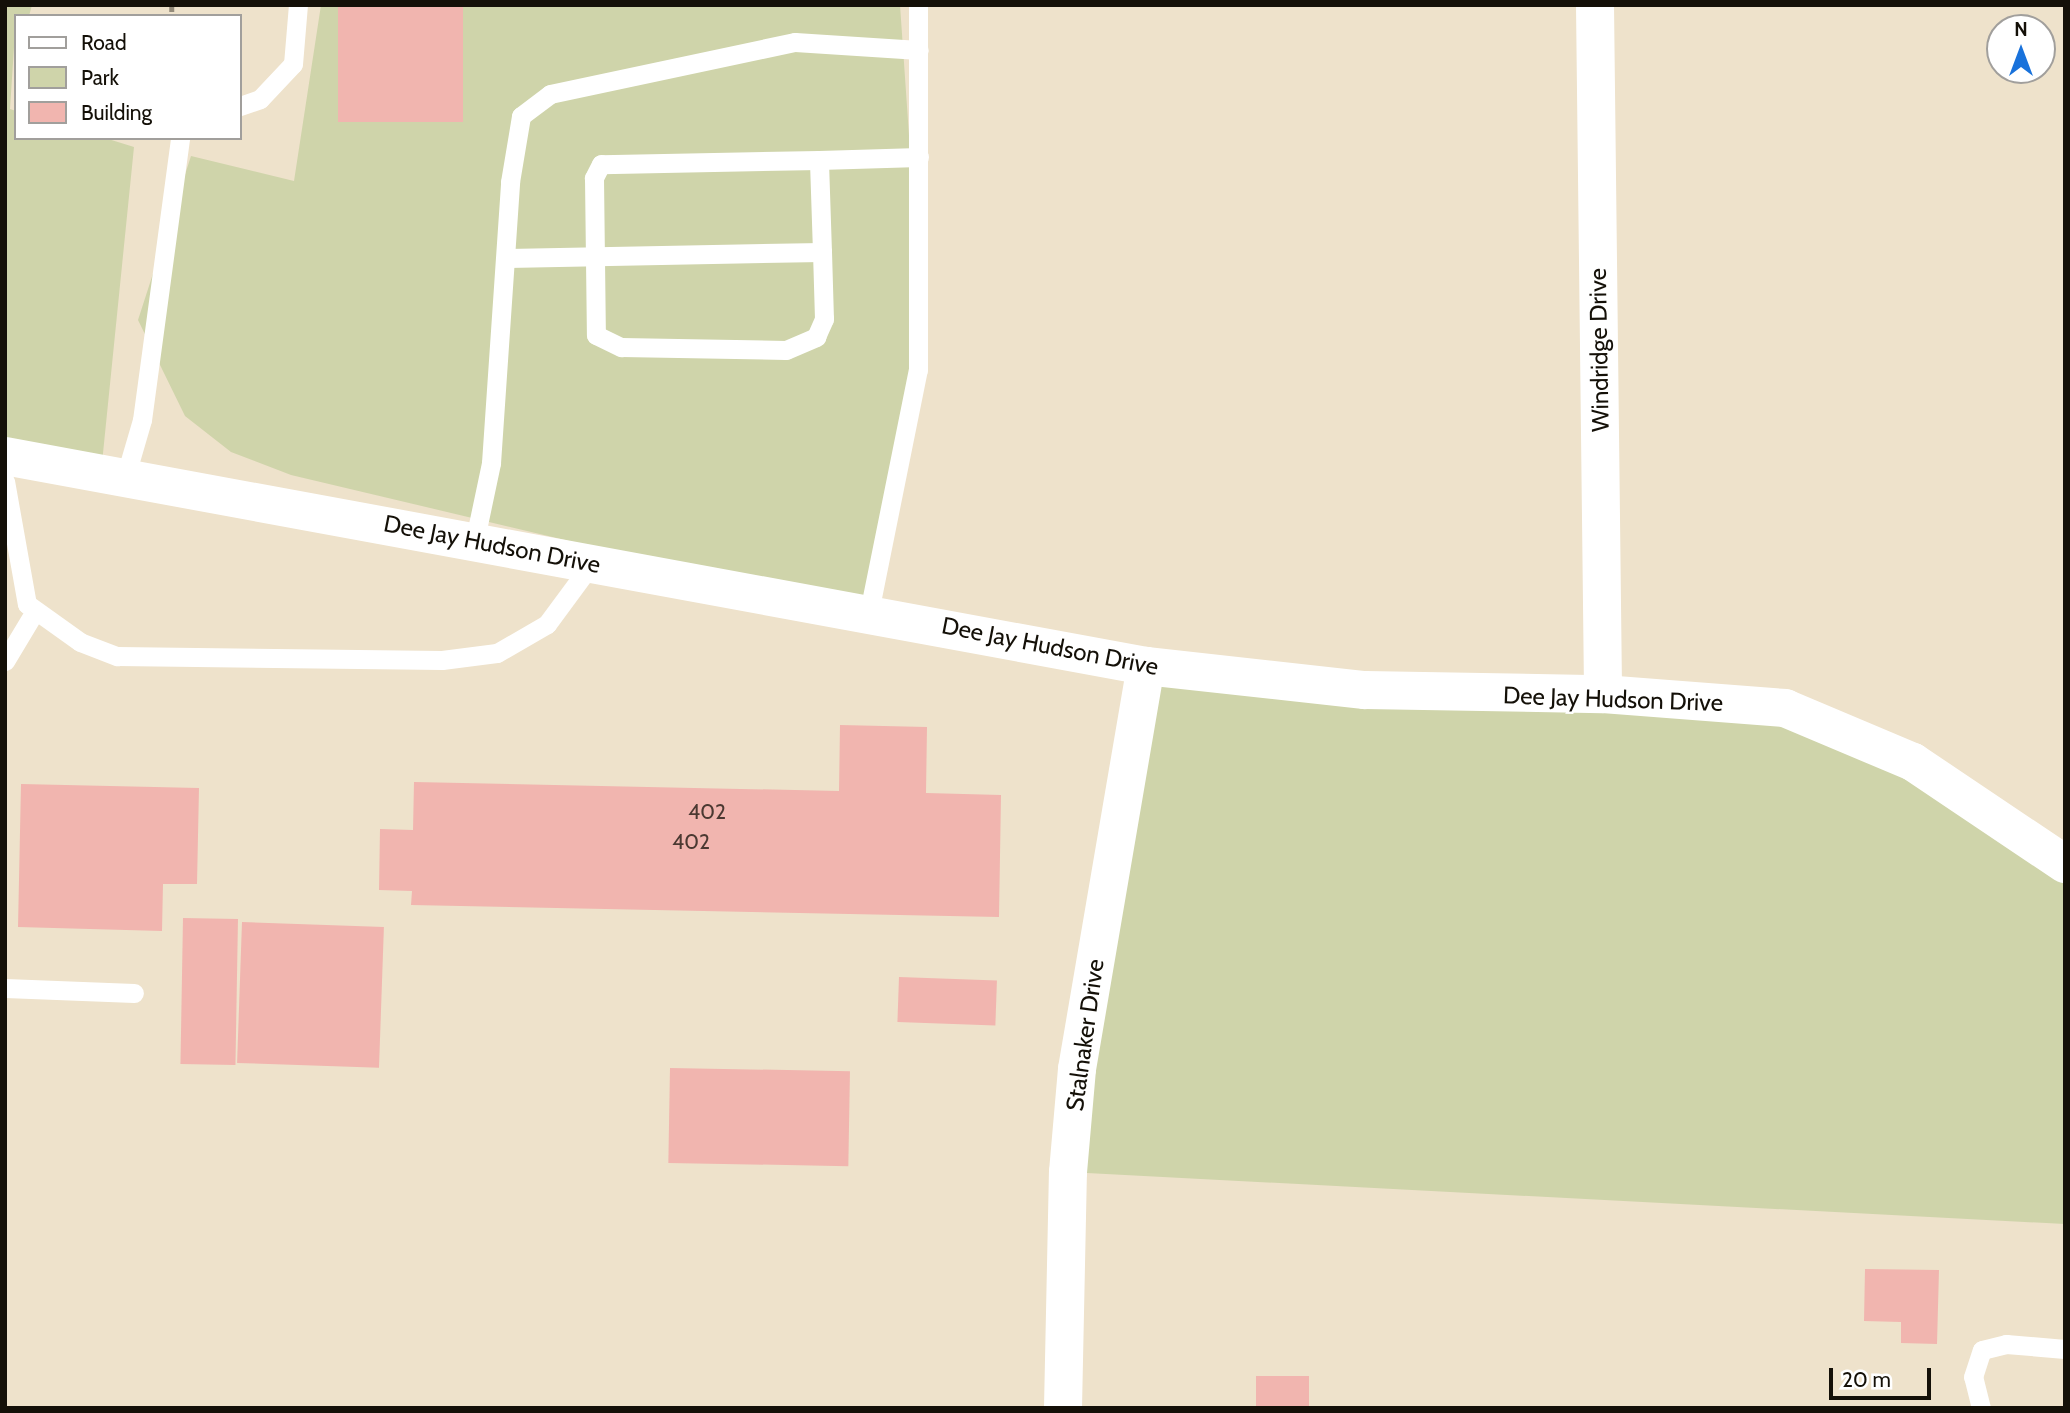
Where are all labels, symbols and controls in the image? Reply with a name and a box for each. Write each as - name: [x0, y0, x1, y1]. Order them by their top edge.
- legend: [14, 14, 242, 140]
- north arrow: [1986, 14, 2056, 84]
- text: N: [2014, 18, 2028, 41]
- text: Road: [81, 30, 127, 55]
- text: Park: [81, 65, 119, 90]
- text: Building: [81, 100, 152, 125]
- street label: Windridge Drive: [1583, 268, 1615, 432]
- street label: Dee Jay Hudson Drive: [381, 509, 603, 579]
- street label: Dee Jay Hudson Drive: [939, 611, 1161, 681]
- street label: Dee Jay Hudson Drive: [1503, 681, 1723, 717]
- house number: 402: [688, 799, 726, 825]
- house number: 402: [672, 829, 710, 855]
- street label: Stalnaker Drive: [1060, 957, 1110, 1113]
- scale bar: [1832, 1354, 1934, 1398]
- text: 20 m: [1842, 1367, 1891, 1392]

